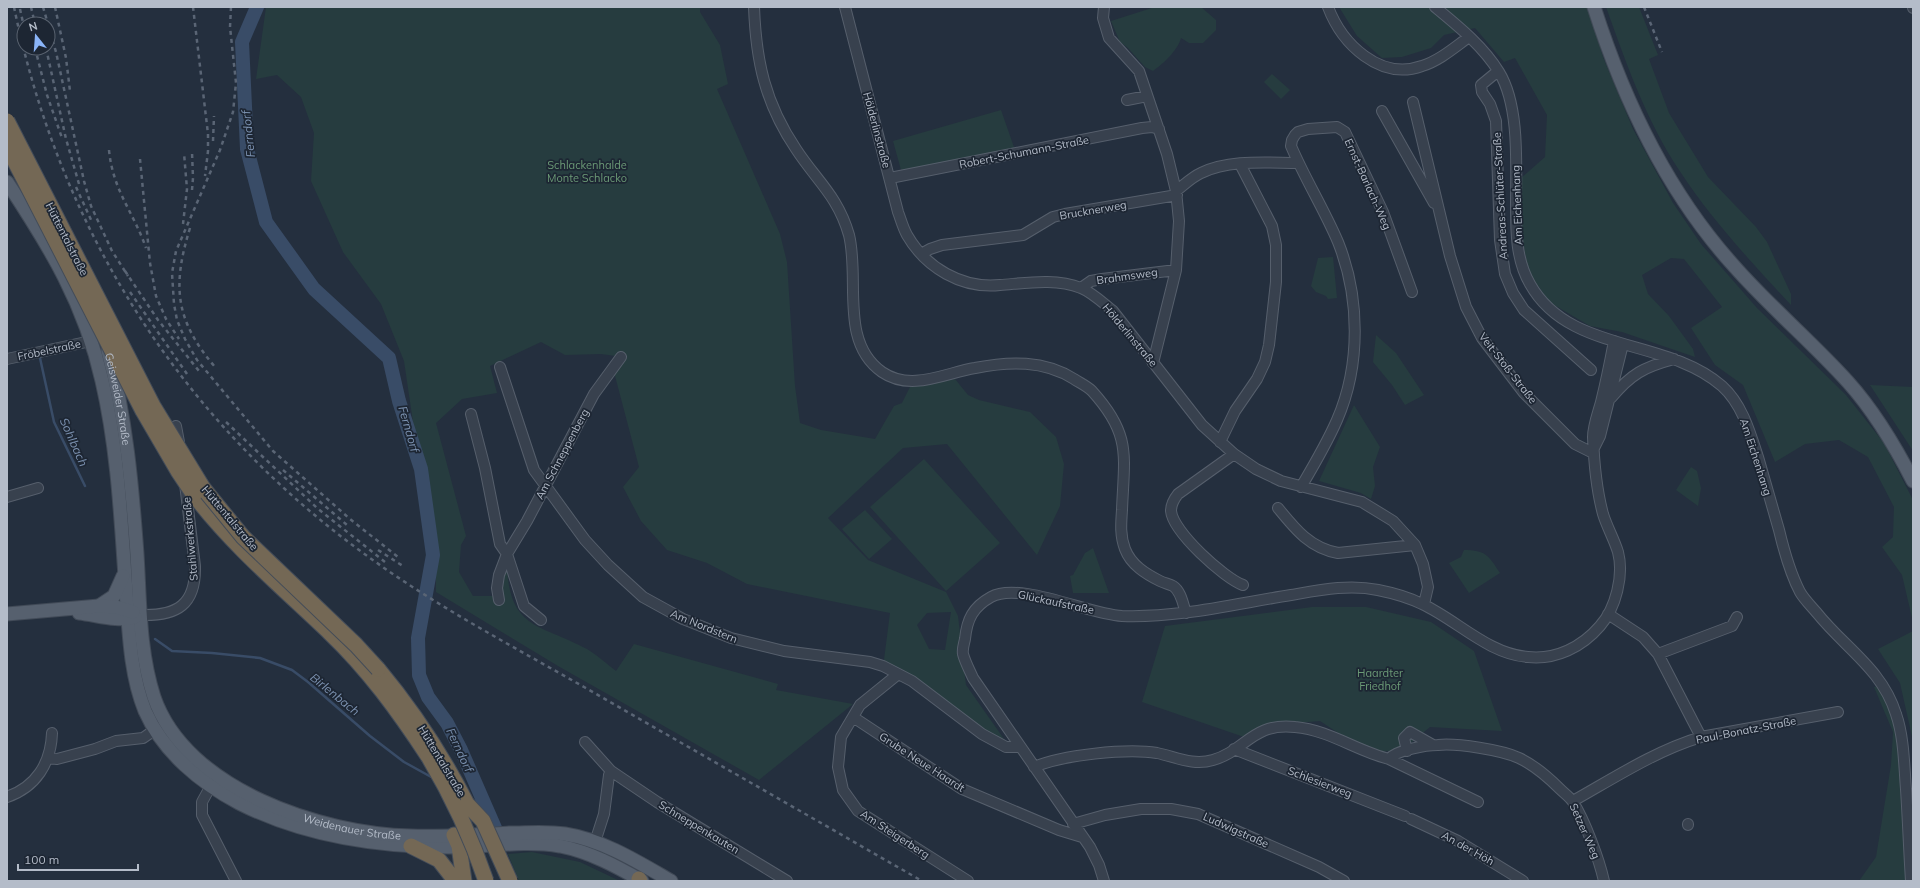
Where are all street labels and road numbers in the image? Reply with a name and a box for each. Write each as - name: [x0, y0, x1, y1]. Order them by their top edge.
- street label: Hölderlinstraße: [860, 90, 894, 170]
- street label: Andreas-Schlüter-Straße: [1490, 132, 1510, 260]
- street label: Robert-Schumann-Straße: [958, 133, 1090, 171]
- street label: Ernst-Barlach-Weg: [1342, 136, 1394, 232]
- street label: Am Eichenhang: [1509, 165, 1525, 245]
- street label: Brucknerweg: [1058, 197, 1128, 223]
- street label: Hüttentalstraße: [42, 200, 92, 278]
- street label: Brahmsweg: [1096, 265, 1158, 287]
- street label: Hölderlinstraße: [1099, 300, 1161, 370]
- street label: Veit-Stoß-Straße: [1476, 330, 1540, 406]
- street label: Fröbelstraße: [16, 336, 82, 364]
- street label: Geisweider Straße: [102, 351, 133, 446]
- street label: Am Schneppenberg: [532, 406, 592, 502]
- street label: Am Eichenhang: [1737, 417, 1775, 497]
- street label: Hüttentalstraße: [199, 483, 261, 553]
- street label: Stahlwerkstraße: [179, 496, 201, 582]
- street label: Glückaufstraße: [1017, 587, 1095, 617]
- street label: Am Nordstern: [668, 606, 740, 646]
- street label: Paul-Bonatz-Straße: [1695, 713, 1797, 747]
- street label: Hüttentalstraße: [415, 723, 469, 799]
- street label: Grube Neue Haardt: [877, 729, 968, 795]
- street label: Schlesierweg: [1286, 763, 1354, 801]
- street label: Schneppenkauten: [656, 797, 742, 857]
- street label: Setzer Weg: [1567, 801, 1603, 861]
- street label: Am Steigerberg: [858, 806, 932, 862]
- street label: Ludwigstraße: [1201, 809, 1271, 851]
- street label: Weidenauer Straße: [301, 810, 401, 843]
- street label: An der Höh: [1439, 828, 1497, 868]

